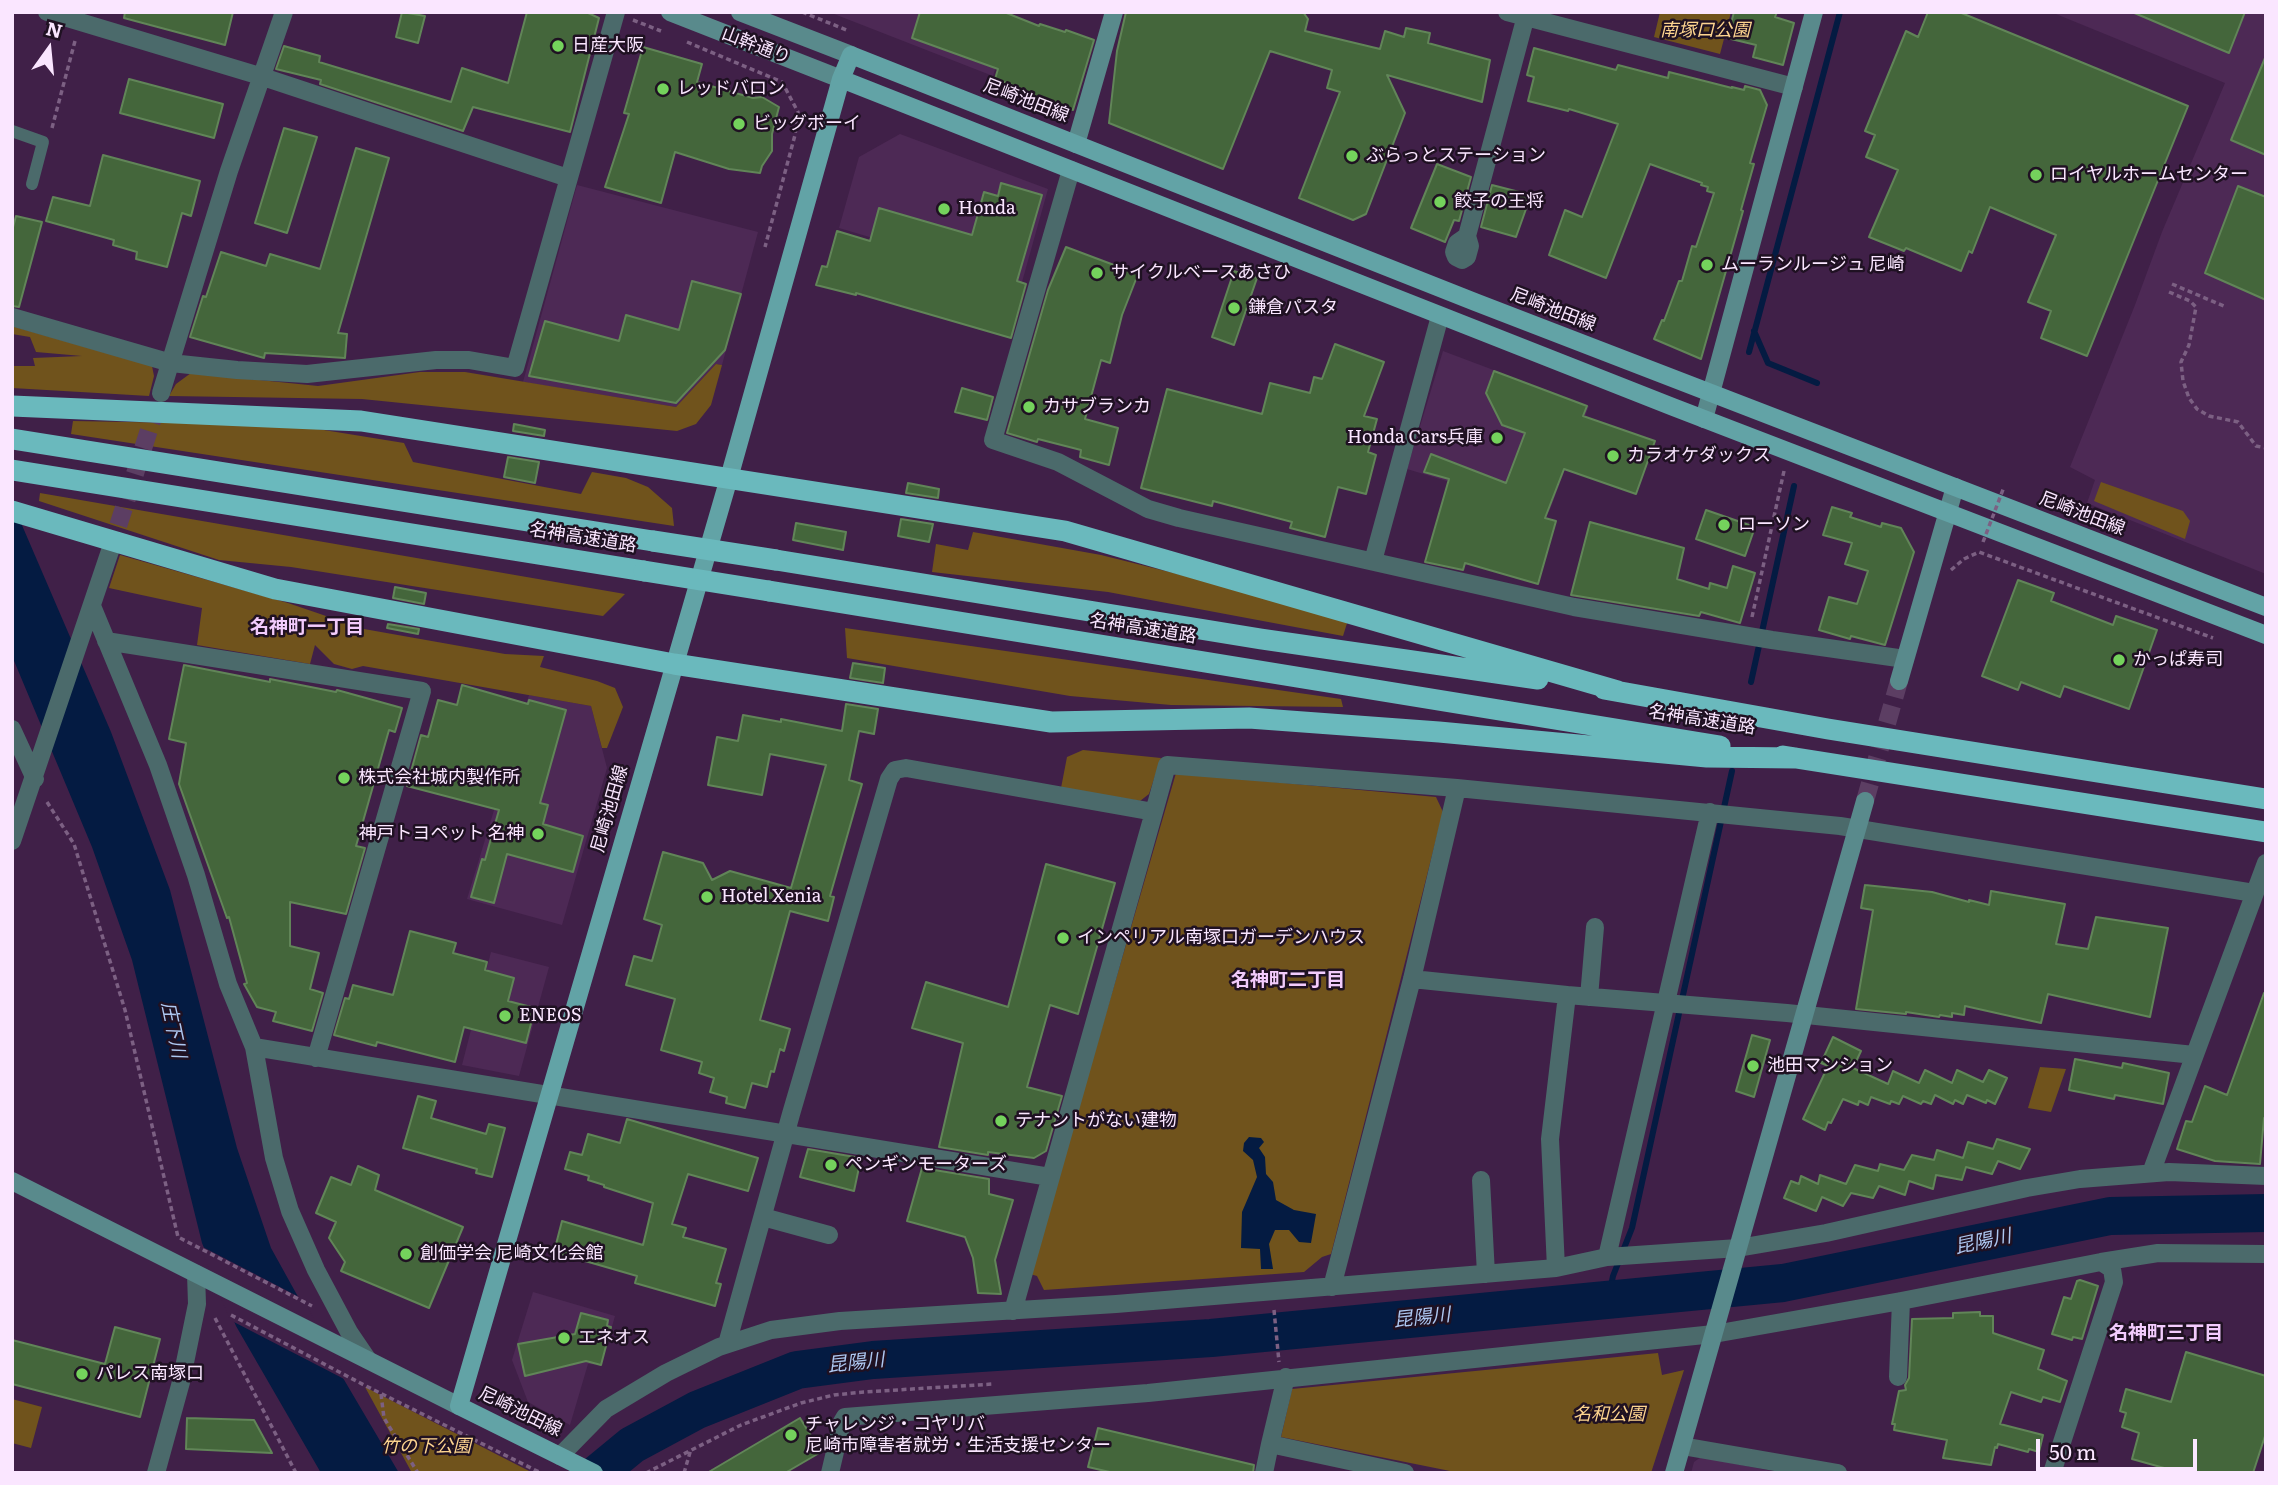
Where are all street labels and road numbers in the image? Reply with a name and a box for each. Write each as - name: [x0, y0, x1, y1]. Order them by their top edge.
- street label: 山幹通り: [719, 23, 793, 69]
- street label: 尼崎池田線: [980, 75, 1072, 127]
- street label: 尼崎池田線: [1507, 284, 1599, 336]
- street label: 尼崎池田線: [2036, 488, 2128, 540]
- street label: 名神高速道路: [528, 519, 638, 557]
- street label: 名神高速道路: [1088, 610, 1198, 648]
- street label: 名神高速道路: [1647, 701, 1757, 739]
- street label: 尼崎池田線: [587, 763, 633, 855]
- street label: 尼崎池田線: [475, 1383, 565, 1441]

